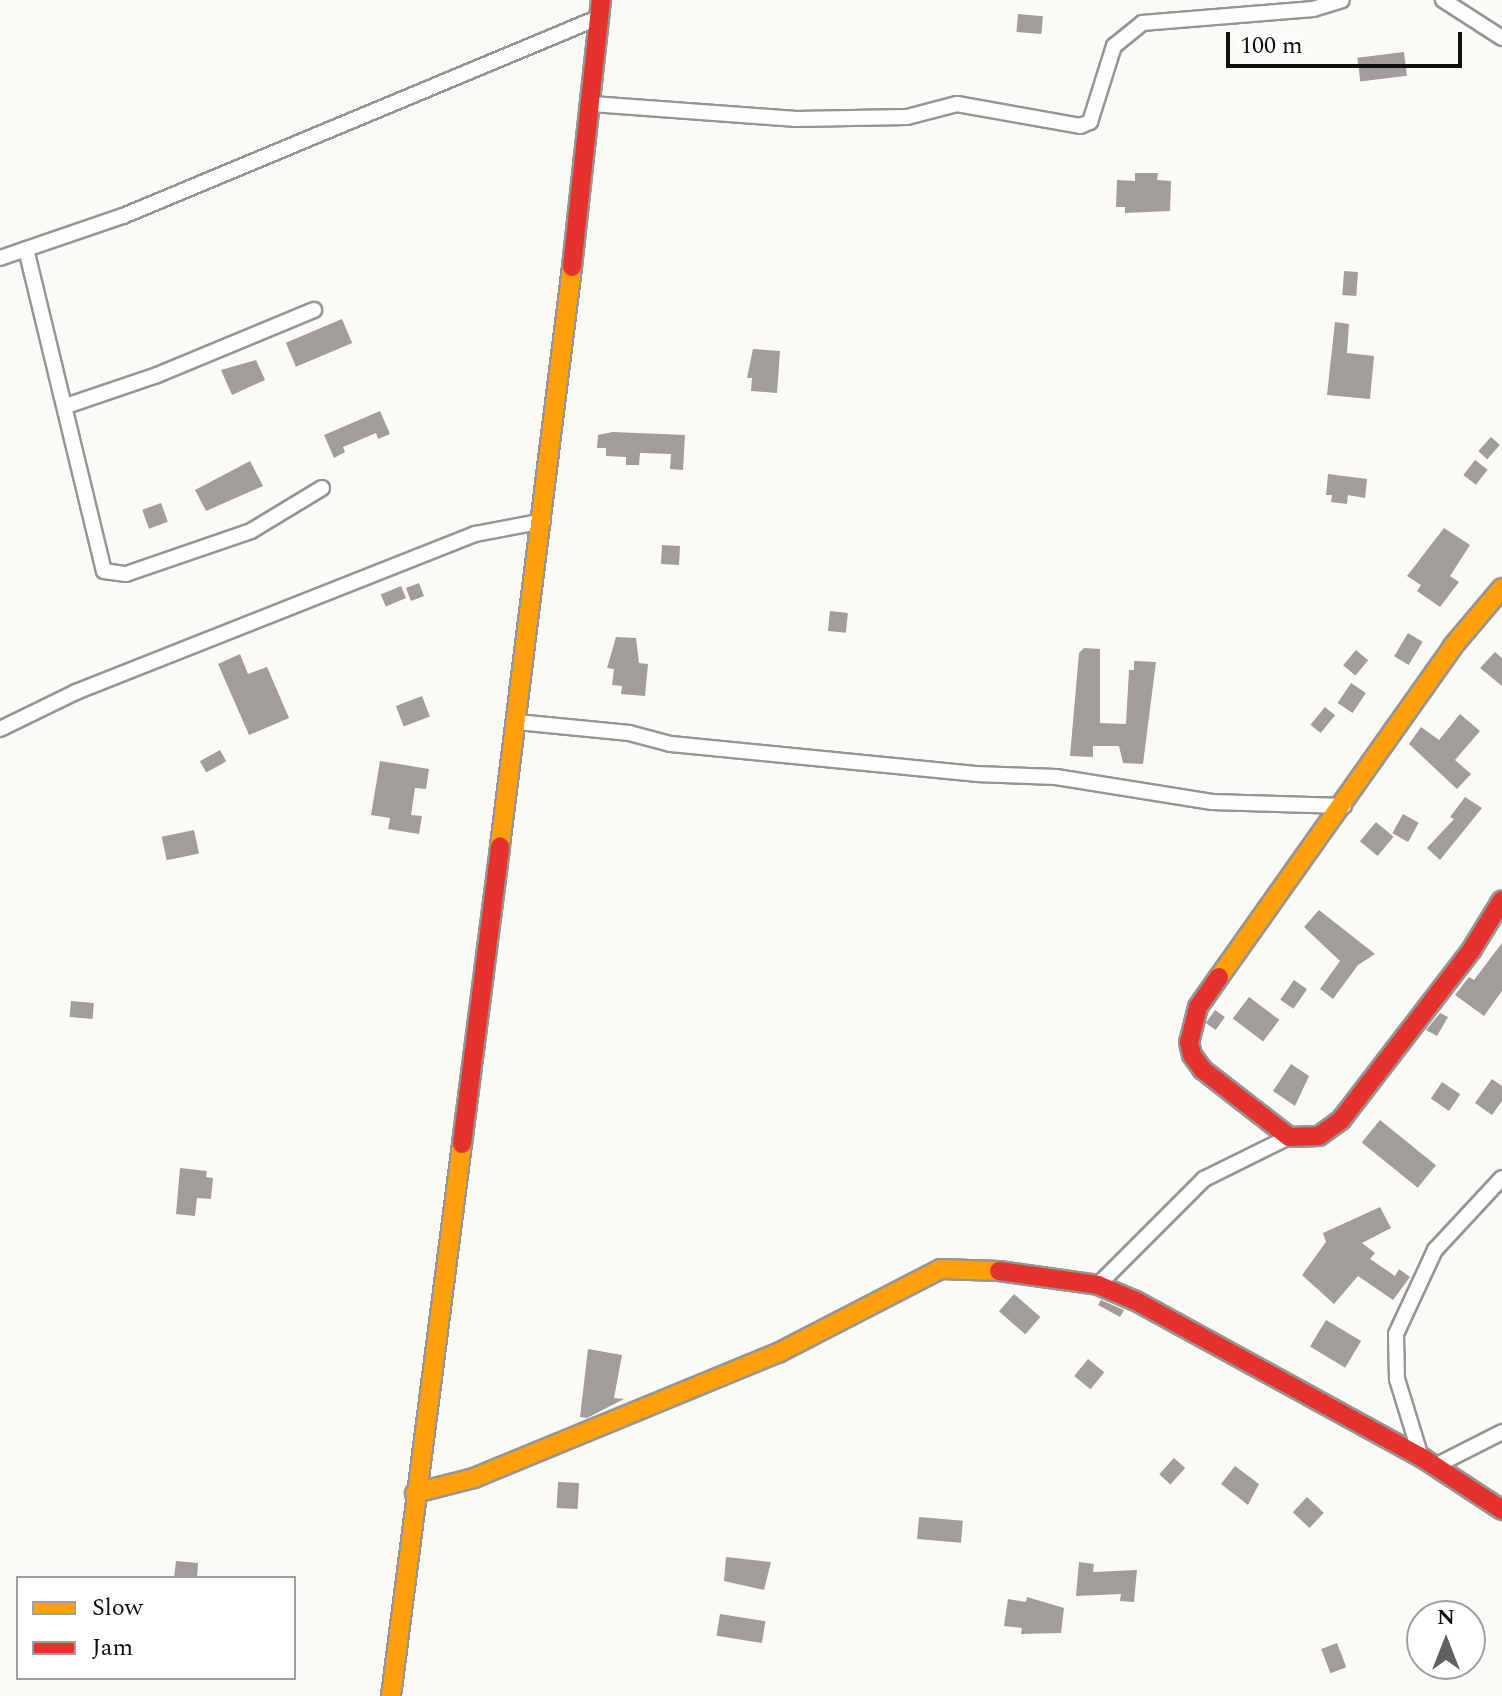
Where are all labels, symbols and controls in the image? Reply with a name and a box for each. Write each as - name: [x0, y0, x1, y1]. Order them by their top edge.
- scale bar: [1230, 16, 1466, 66]
- text: 100 m: [1240, 28, 1303, 64]
- legend: [16, 1576, 296, 1680]
- text: Slow: [92, 1590, 143, 1626]
- north arrow: [1406, 1600, 1486, 1680]
- text: N: [1437, 1601, 1455, 1634]
- text: Jam: [92, 1630, 133, 1666]

